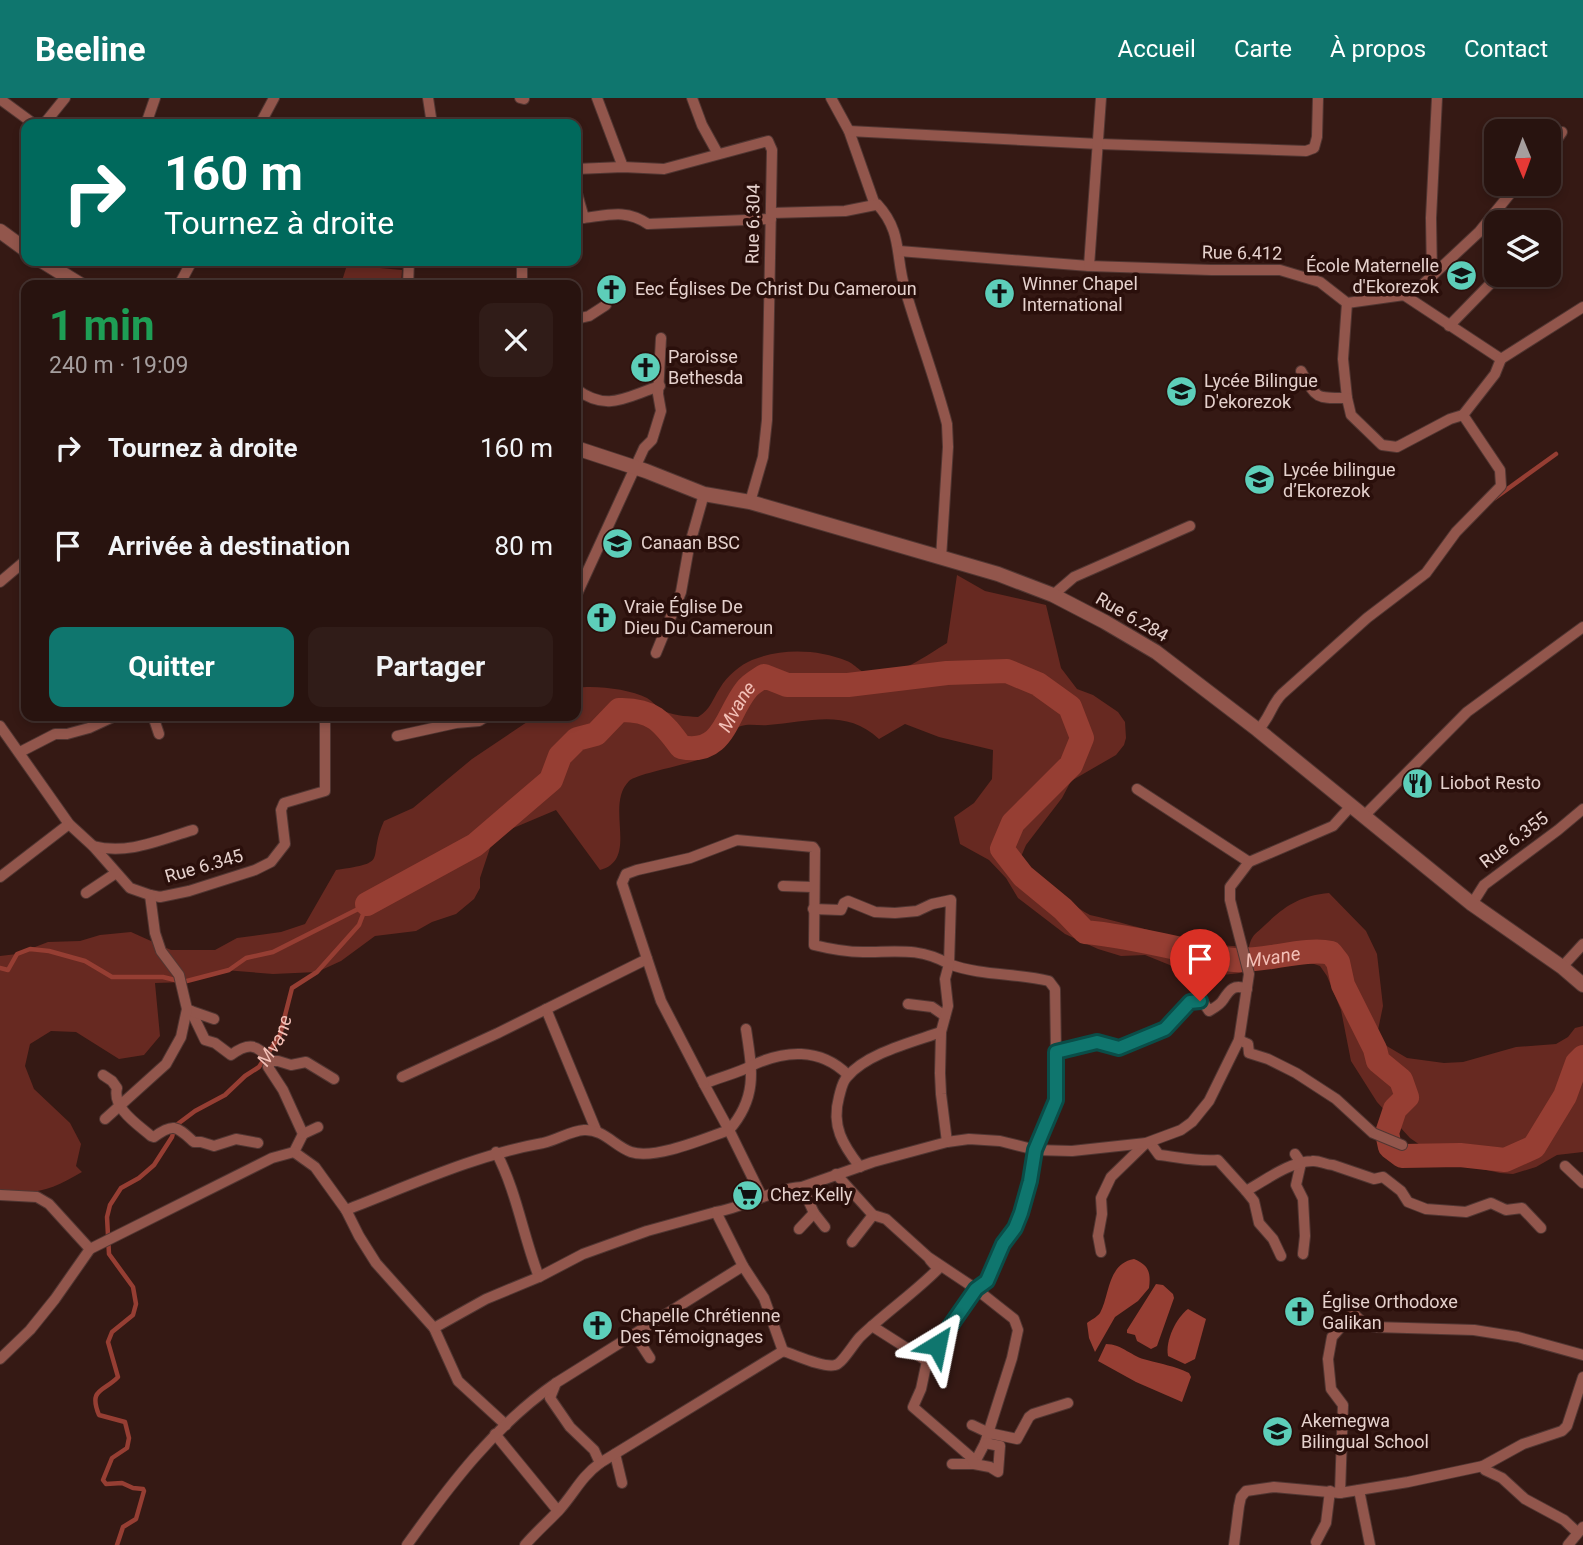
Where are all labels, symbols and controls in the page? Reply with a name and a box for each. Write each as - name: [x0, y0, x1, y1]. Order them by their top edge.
- text: Beeline: [35, 30, 146, 69]
- text: Accueil: [1117, 35, 1196, 63]
- text: Carte: [1234, 35, 1292, 63]
- text: À propos: [1330, 35, 1426, 63]
- text: Contact: [1464, 35, 1548, 63]
- north arrow: [1484, 119, 1561, 196]
- map controls: [1484, 119, 1561, 287]
- text: 160 m: [164, 145, 303, 202]
- icon: right: [49, 147, 140, 238]
- street label: Rue 6.304: [741, 184, 764, 264]
- text: Tournez à droite: [164, 204, 394, 242]
- button: layers: [1484, 210, 1561, 287]
- street label: Rue 6.412: [1202, 241, 1282, 264]
- place label: École Maternelle d'Ekorezok: [1306, 255, 1440, 297]
- school or university icon: École Maternelle d'Ekorezok: [1445, 259, 1479, 293]
- church icon: Eec Églises De Christ Du Cameroun: [595, 272, 629, 306]
- place label: Winner Chapel International: [1022, 273, 1138, 315]
- church icon: Winner Chapel International: [982, 277, 1016, 311]
- place label: Eec Églises De Christ Du Cameroun: [635, 278, 917, 299]
- text: 1 min: [49, 301, 155, 350]
- button: close: [479, 303, 553, 377]
- place label: Paroisse Bethesda: [668, 346, 743, 388]
- church icon: Paroisse Bethesda: [628, 350, 662, 384]
- text: 240 m · 19:09: [49, 352, 188, 379]
- place label: Lycée Bilingue D'ekorezok: [1204, 370, 1318, 412]
- school or university icon: Lycée Bilingue D'ekorezok: [1164, 374, 1198, 408]
- icon: right: [49, 429, 87, 467]
- text: Tournez à droite: [108, 433, 298, 463]
- text: 160 m: [480, 433, 553, 463]
- place label: Lycée bilingue d’Ekorezok: [1283, 459, 1396, 501]
- school or university icon: Lycée bilingue d’Ekorezok: [1243, 463, 1277, 497]
- school or university icon: Canaan BSC: [601, 526, 635, 560]
- icon: arrive: [49, 527, 87, 565]
- text: Arrivée à destination: [108, 531, 350, 561]
- text: 80 m: [495, 531, 553, 561]
- place label: Canaan BSC: [641, 532, 740, 553]
- street label: Rue 6.284: [1092, 587, 1172, 646]
- place label: Vraie Église De Dieu Du Cameroun: [624, 596, 773, 638]
- church icon: Vraie Église De Dieu Du Cameroun: [584, 600, 618, 634]
- button: Quitter: [49, 627, 294, 707]
- button: Partager: [308, 627, 553, 707]
- water label: Mvane: [713, 676, 760, 736]
- restaurant icon: Liobot Resto: [1400, 766, 1434, 800]
- place label: Liobot Resto: [1440, 772, 1541, 793]
- street label: Rue 6.355: [1475, 807, 1552, 872]
- street label: Rue 6.345: [162, 844, 245, 887]
- pin: [1170, 929, 1230, 1001]
- icon: arrive: [1181, 940, 1219, 978]
- water label: Mvane: [1245, 942, 1302, 972]
- water label: Mvane: [252, 1012, 297, 1070]
- supermarket icon: Chez Kelly: [730, 1178, 764, 1212]
- place label: Chez Kelly: [770, 1184, 853, 1205]
- place label: Église Orthodoxe Galikan: [1322, 1291, 1458, 1333]
- church icon: Église Orthodoxe Galikan: [1282, 1295, 1316, 1329]
- place label: Chapelle Chrétienne Des Témoignages: [620, 1305, 780, 1347]
- position arrow: [900, 1308, 974, 1382]
- church icon: Chapelle Chrétienne Des Témoignages: [580, 1309, 614, 1343]
- place label: Akemegwa Bilingual School: [1301, 1410, 1429, 1452]
- school or university icon: Akemegwa Bilingual School: [1261, 1414, 1295, 1448]

